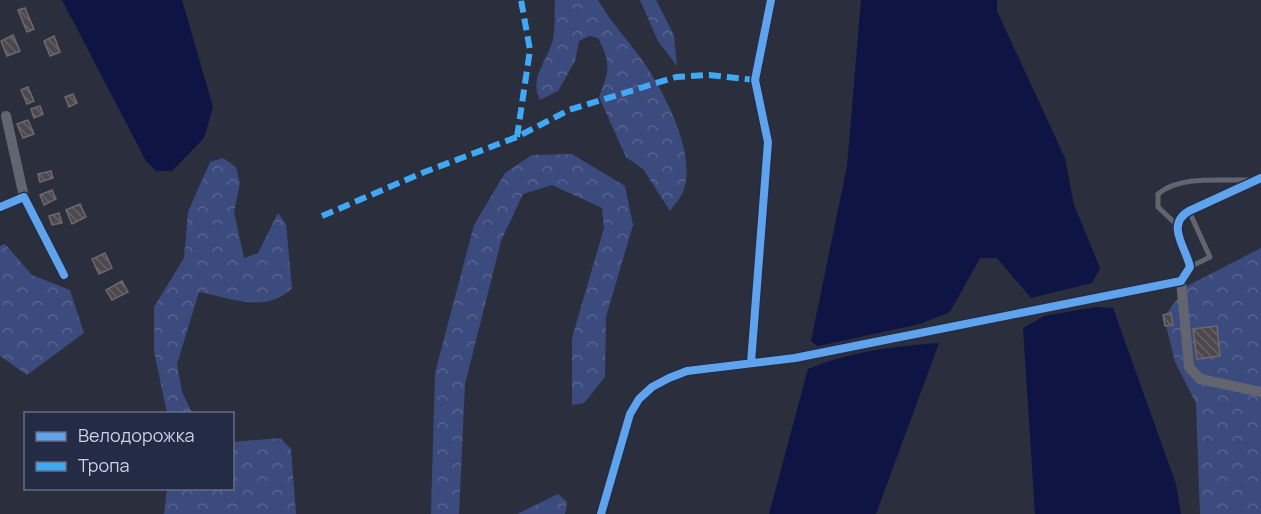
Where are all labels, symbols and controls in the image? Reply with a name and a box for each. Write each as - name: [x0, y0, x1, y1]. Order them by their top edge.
- legend: [24, 412, 234, 490]
- text: Велодорожка: [78, 423, 195, 447]
- text: Тропа: [78, 453, 129, 477]

